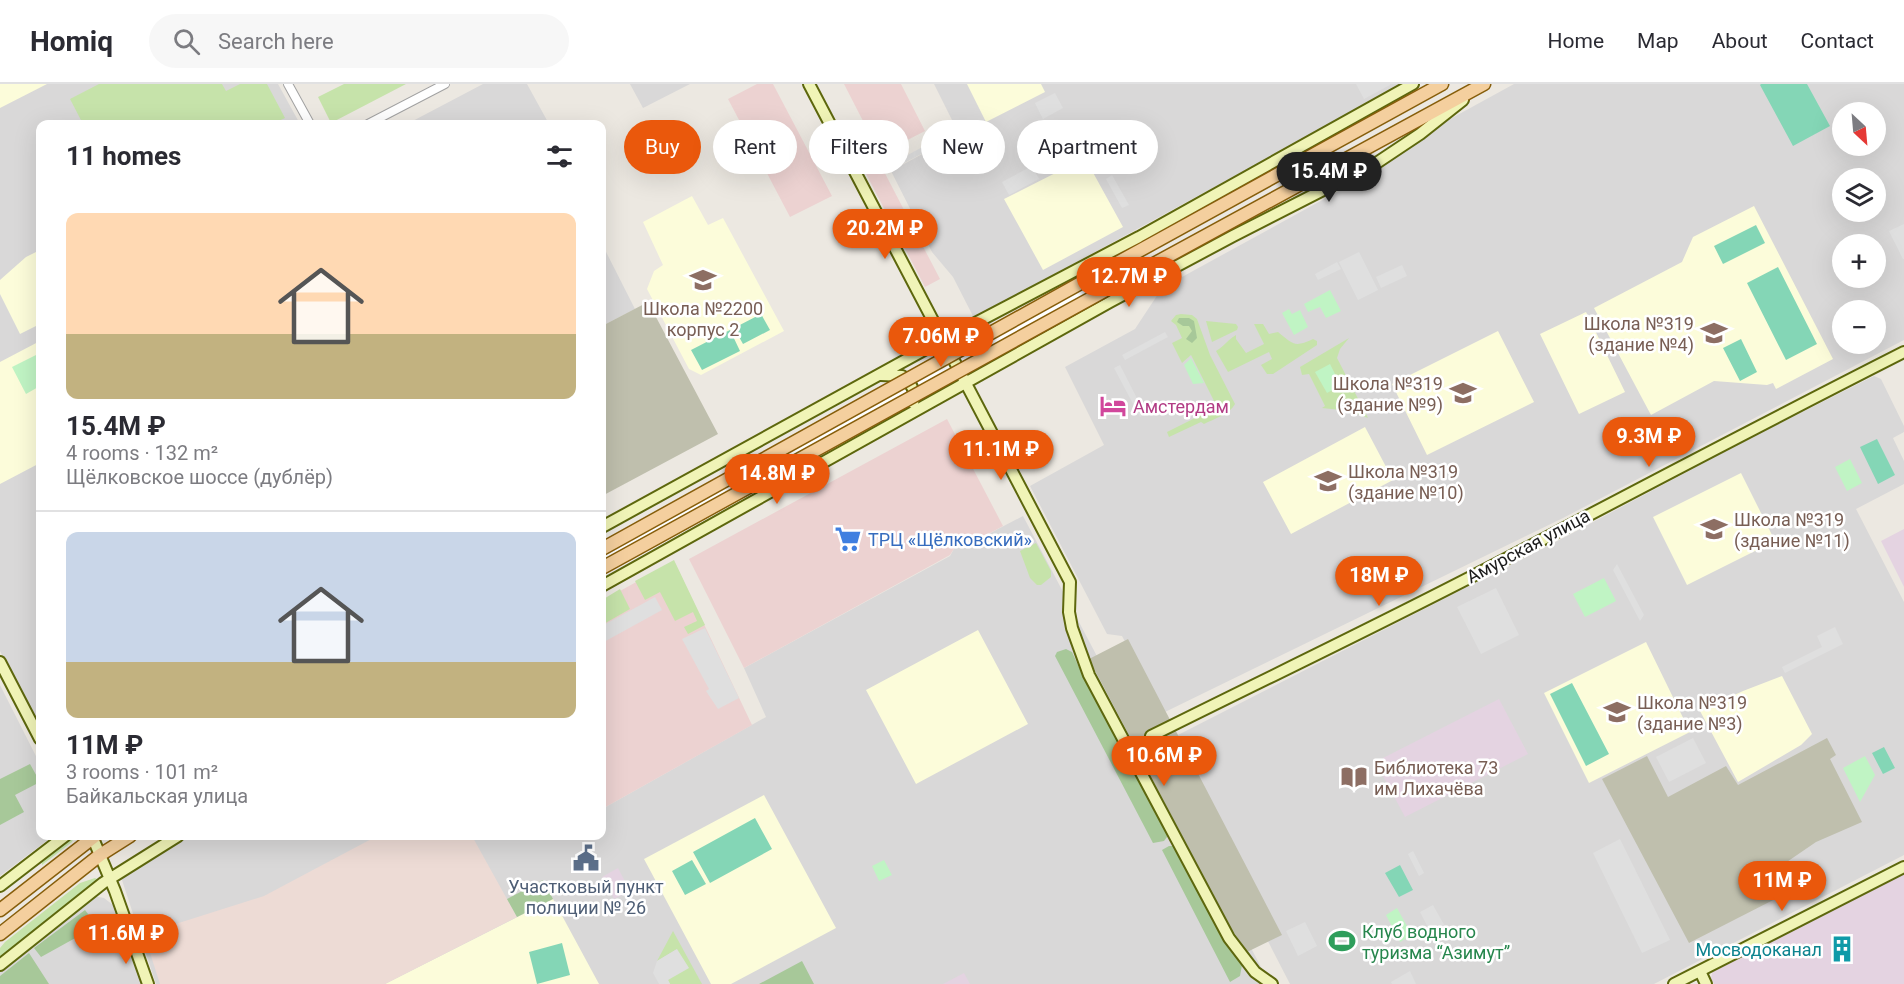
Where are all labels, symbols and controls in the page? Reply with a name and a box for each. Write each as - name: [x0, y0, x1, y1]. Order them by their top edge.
- search box: [149, 14, 569, 68]
- text: Homiq: [30, 25, 113, 58]
- icon: search: [170, 25, 203, 58]
- text: Search here: [218, 29, 334, 54]
- text: Home: [1548, 29, 1604, 53]
- text: Map: [1637, 29, 1679, 53]
- text: About: [1712, 29, 1768, 53]
- text: Contact: [1801, 29, 1874, 53]
- north arrow: [1832, 102, 1886, 156]
- map controls: [1832, 102, 1886, 354]
- chip: Buy: [624, 120, 701, 174]
- chip: Rent: [713, 120, 797, 174]
- chip: Filters: [809, 120, 909, 174]
- chip: New: [921, 120, 1005, 174]
- chip: Apartment: [1017, 120, 1158, 174]
- icon: filters: [543, 140, 576, 173]
- text: 11 homes: [66, 141, 181, 171]
- pin: 15.4M ₽: [1274, 152, 1384, 203]
- text: 15.4M ₽: [1291, 159, 1367, 183]
- button: layers: [1832, 168, 1886, 222]
- pin: 20.2M ₽: [830, 209, 940, 260]
- text: 20.2M ₽: [847, 216, 923, 240]
- button: +: [1832, 234, 1886, 288]
- icon: home: [267, 252, 375, 360]
- pin: 12.7M ₽: [1074, 257, 1184, 308]
- text: 12.7M ₽: [1091, 264, 1167, 288]
- school or university icon: Школа №2200 корпус 2: [688, 265, 718, 295]
- place label: Школа №2200 корпус 2: [643, 298, 763, 340]
- button: −: [1832, 300, 1886, 354]
- place label: Школа №319 (здание №4): [1584, 313, 1694, 356]
- pin: 7.06M ₽: [886, 317, 996, 368]
- school or university icon: Школа №319 (здание №4): [1699, 318, 1729, 348]
- text: 7.06M ₽: [903, 324, 979, 348]
- place label: Школа №319 (здание №9): [1333, 373, 1443, 416]
- school or university icon: Школа №319 (здание №9): [1448, 378, 1478, 408]
- hotel icon: Амстердам: [1098, 391, 1128, 421]
- place label: Амстердам: [1133, 396, 1229, 417]
- text: 15.4M ₽: [66, 411, 166, 441]
- pin: 9.3M ₽: [1600, 417, 1698, 468]
- text: 9.3M ₽: [1616, 424, 1682, 448]
- pin: 11.1M ₽: [946, 430, 1056, 481]
- text: 11.1M ₽: [963, 437, 1039, 461]
- text: 4 rooms · 132 m²: [66, 441, 218, 465]
- pin: 14.8M ₽: [722, 454, 832, 505]
- text: 14.8M ₽: [739, 461, 815, 485]
- place label: Школа №319 (здание №10): [1348, 461, 1464, 504]
- text: Щёлковское шоссе (дублёр): [66, 465, 333, 489]
- school or university icon: Школа №319 (здание №10): [1313, 466, 1343, 496]
- street label: Амурская улица: [1463, 505, 1593, 587]
- place label: Школа №319 (здание №11): [1734, 509, 1850, 552]
- school or university icon: Школа №319 (здание №11): [1699, 514, 1729, 544]
- supermarket icon: ТРЦ «Щёлковский»: [833, 524, 863, 554]
- place label: ТРЦ «Щёлковский»: [868, 529, 1032, 550]
- pin: 18M ₽: [1337, 556, 1421, 607]
- text: 18M ₽: [1349, 563, 1409, 587]
- icon: home: [267, 571, 375, 679]
- place label: Школа №319 (здание №3): [1637, 692, 1747, 735]
- school or university icon: Школа №319 (здание №3): [1602, 697, 1632, 727]
- text: 11M ₽: [66, 730, 143, 760]
- pin: 10.6M ₽: [1109, 736, 1219, 787]
- text: 10.6M ₽: [1126, 743, 1202, 767]
- place label: Библиотека 73 им Лихачёва: [1374, 757, 1498, 799]
- text: 3 rooms · 101 m²: [66, 760, 218, 784]
- library icon: Библиотека 73 им Лихачёва: [1339, 762, 1369, 792]
- text: Байкальская улица: [66, 784, 248, 808]
- public building icon: Участковый пункт полиции № 26: [571, 843, 601, 873]
- pin: 11M ₽: [1740, 861, 1824, 912]
- text: 11M ₽: [1752, 868, 1812, 892]
- place label: Участковый пункт полиции № 26: [508, 876, 664, 918]
- pin: 11.6M ₽: [71, 914, 181, 965]
- text: 11.6M ₽: [88, 921, 164, 945]
- place label: Клуб водного туризма “Азимут”: [1362, 921, 1510, 963]
- sports icon: Клуб водного туризма “Азимут”: [1327, 926, 1357, 956]
- building icon: Мосводоканал: [1827, 934, 1857, 964]
- place label: Мосводоканал: [1695, 939, 1822, 960]

